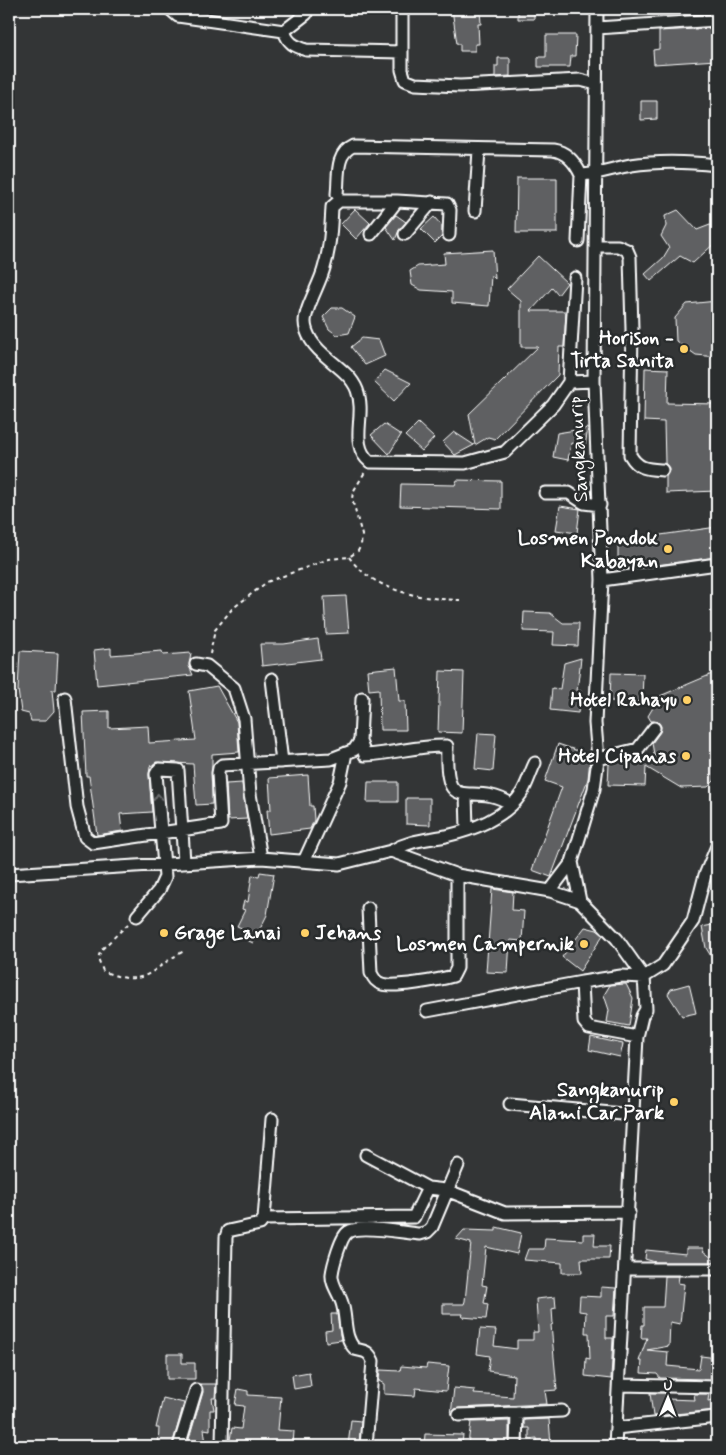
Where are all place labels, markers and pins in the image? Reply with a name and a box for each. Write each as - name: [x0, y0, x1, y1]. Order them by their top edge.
- place label: Horison - Tirta Sanita: [570, 325, 674, 375]
- marker: Horison - Tirta Sanita: [678, 343, 690, 355]
- place label: Losmen Pondok Kabayan: [518, 525, 659, 575]
- marker: Losmen Pondok Kabayan: [662, 543, 674, 555]
- place label: Hotel Rahayu: [570, 687, 677, 714]
- marker: Hotel Rahayu: [681, 694, 693, 706]
- place label: Hotel Cipanas: [558, 743, 676, 770]
- marker: Hotel Cipanas: [680, 750, 692, 762]
- place label: Grage Lanai: [174, 920, 281, 949]
- place label: Jehans: [315, 920, 381, 947]
- marker: Grage Lanai: [158, 927, 170, 939]
- marker: Jehans: [299, 927, 311, 939]
- place label: Losmen Campernik: [396, 931, 574, 958]
- marker: Losmen Campernik: [578, 938, 590, 950]
- place label: Sangkanurip Alami Car Park: [529, 1077, 664, 1127]
- marker: Sangkanurip Alami Car Park: [668, 1096, 680, 1108]

